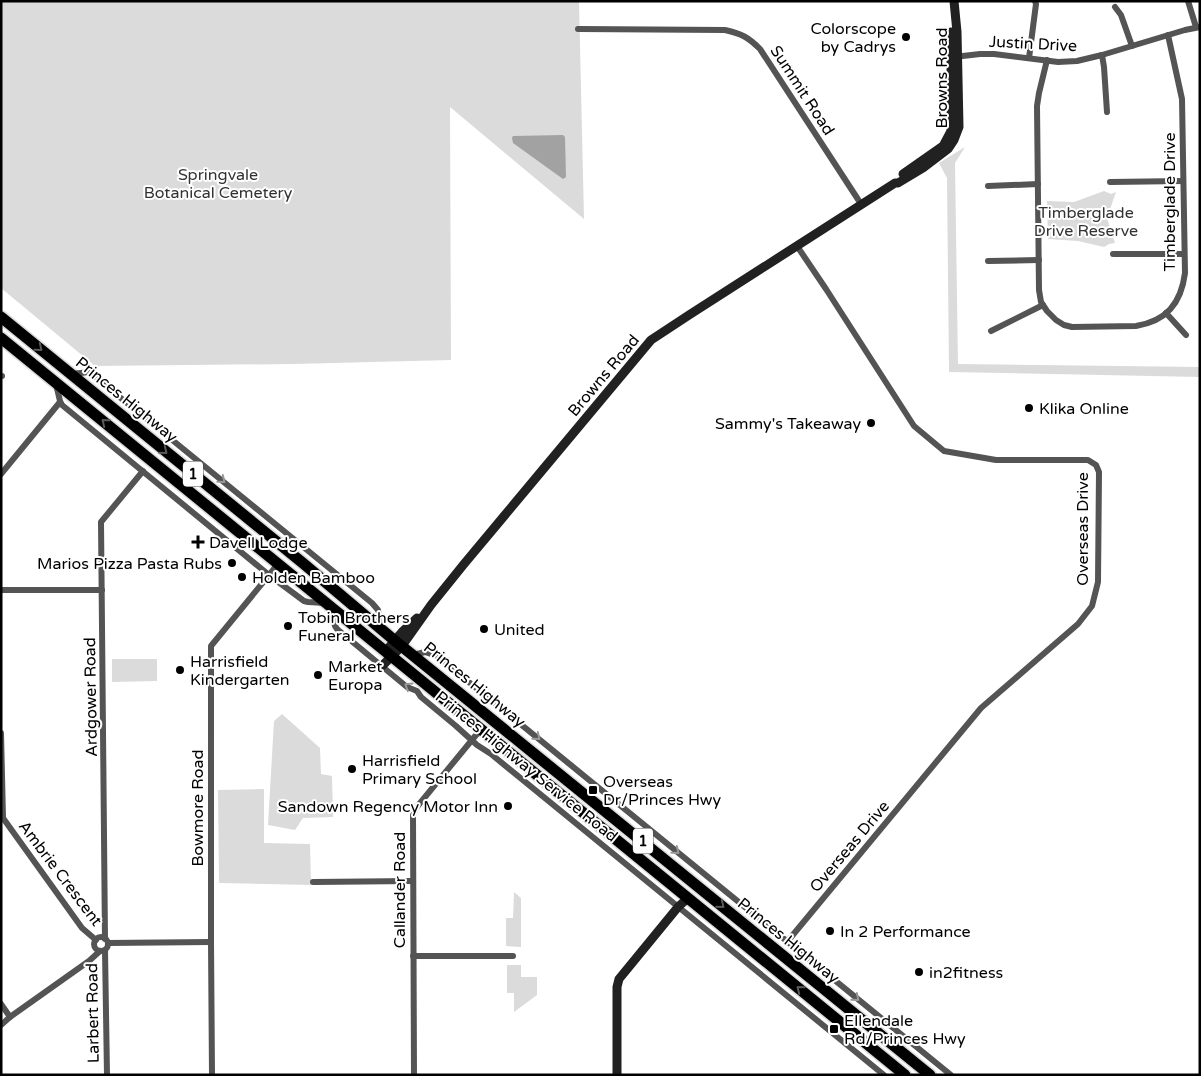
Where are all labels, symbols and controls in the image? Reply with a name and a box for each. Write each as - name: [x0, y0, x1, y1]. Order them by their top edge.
- place label: Colorscope by Cadrys: [811, 19, 896, 57]
- street label: Browns Road: [932, 28, 952, 128]
- marker: Colorscope by Cadrys: [900, 31, 912, 43]
- street label: Justin Drive: [988, 32, 1078, 56]
- street label: Summit Road: [766, 42, 839, 139]
- street label: Timberglade Drive: [1160, 132, 1180, 272]
- park label: Springvale Botanical Cemetery: [144, 165, 293, 203]
- park label: Timberglade Drive Reserve: [1034, 203, 1138, 241]
- street label: Browns Road: [564, 331, 644, 421]
- one-way arrow: [33, 342, 42, 350]
- street label: Princes Highway: [71, 353, 182, 447]
- place label: Klika Online: [1039, 399, 1129, 419]
- marker: Klika Online: [1023, 402, 1035, 414]
- place label: Sammy's Takeaway: [715, 414, 861, 434]
- marker: Sammy's Takeaway: [865, 417, 877, 429]
- one-way arrow: [101, 419, 110, 428]
- one-way arrow: [159, 446, 168, 455]
- road number: 1: [183, 462, 203, 486]
- street label: Overseas Drive: [1073, 472, 1093, 586]
- one-way arrow: [216, 475, 225, 483]
- place label: Davell Lodge: [209, 533, 307, 553]
- marker: Davell Lodge: [191, 535, 205, 549]
- place label: Marios Pizza Pasta Rubs: [37, 554, 222, 574]
- marker: Marios Pizza Pasta Rubs: [226, 557, 238, 569]
- place label: Holden Bamboo: [252, 568, 375, 588]
- marker: Holden Bamboo: [236, 571, 248, 583]
- place label: Tobin Brothers Funeral: [298, 608, 410, 646]
- marker: Tobin Brothers Funeral: [282, 620, 294, 632]
- place label: United: [494, 620, 545, 640]
- marker: United: [478, 623, 490, 635]
- street label: Ardgower Road: [80, 637, 102, 757]
- street label: Princes Highway: [419, 638, 530, 732]
- place label: Harrisfield Kindergarten: [190, 652, 290, 690]
- place label: Market Europa: [328, 657, 382, 695]
- marker: Harrisfield Kindergarten: [174, 664, 186, 676]
- marker: Market Europa: [312, 669, 324, 681]
- one-way arrow: [405, 683, 414, 693]
- street label: Princes Highway Service Road: [431, 687, 622, 847]
- one-way arrow: [531, 731, 540, 740]
- street label: Bowmore Road: [188, 749, 208, 867]
- place label: Harrisfield Primary School: [362, 751, 477, 789]
- marker: Harrisfield Primary School: [346, 763, 358, 775]
- place label: Overseas Dr/Princes Hwy: [603, 772, 722, 810]
- marker: Overseas Dr/Princes Hwy: [587, 784, 599, 796]
- place label: Sandown Regency Motor Inn: [278, 797, 498, 817]
- street label: Overseas Drive: [806, 797, 894, 897]
- marker: Sandown Regency Motor Inn: [502, 800, 514, 812]
- street label: Ambrie Crescent: [14, 817, 106, 930]
- road number: 1: [633, 828, 653, 854]
- street label: Callander Road: [390, 832, 410, 948]
- one-way arrow: [670, 845, 679, 853]
- street label: Princes Highway: [733, 894, 844, 988]
- one-way arrow: [716, 900, 725, 909]
- place label: In 2 Performance: [840, 922, 971, 942]
- marker: In 2 Performance: [824, 925, 836, 937]
- street label: Larbert Road: [82, 963, 104, 1063]
- place label: in2fitness: [929, 963, 1003, 983]
- marker: in2fitness: [913, 966, 925, 978]
- one-way arrow: [796, 985, 805, 994]
- one-way arrow: [850, 992, 859, 1000]
- place label: Ellendale Rd/Princes Hwy: [844, 1011, 966, 1049]
- marker: Ellendale Rd/Princes Hwy: [828, 1023, 840, 1035]

